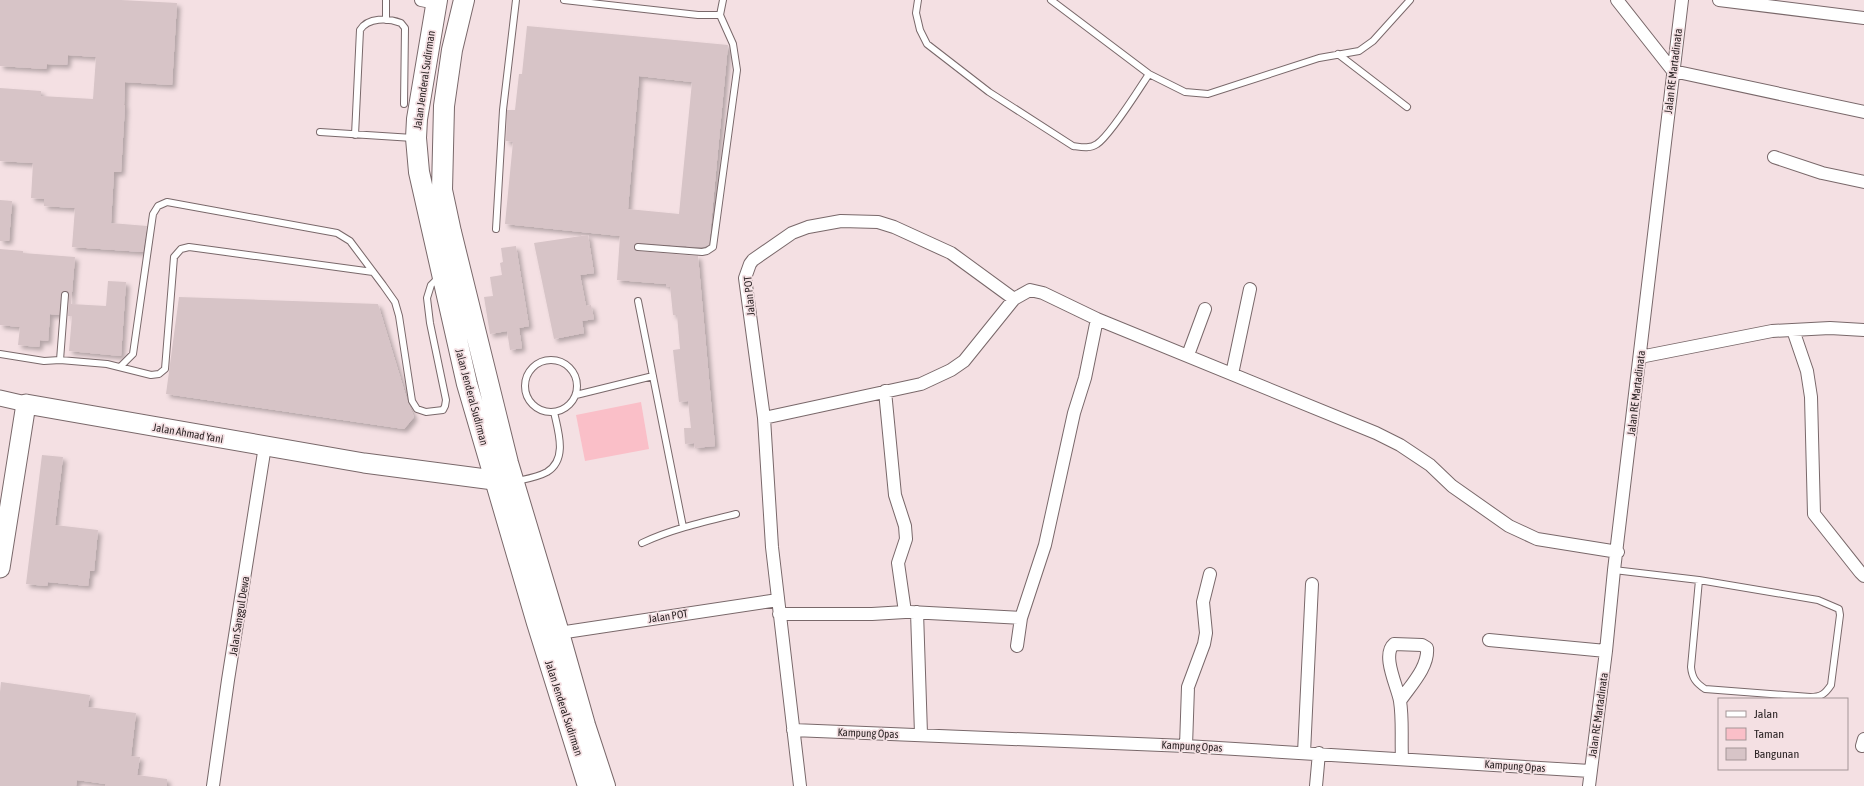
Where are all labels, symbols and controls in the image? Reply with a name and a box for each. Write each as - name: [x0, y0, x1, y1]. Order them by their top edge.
- street label: Jalan RE Martadinata: [1662, 28, 1684, 114]
- street label: Jalan Jenderal Sudirman: [411, 30, 437, 130]
- street label: Jalan POT: [741, 275, 757, 316]
- street label: Jalan Jenderal Sudirman: [453, 347, 491, 447]
- street label: Jalan RE Martadinata: [1625, 350, 1647, 436]
- street label: Jalan Ahmad Yani: [152, 421, 224, 445]
- street label: Jalan Sanggul Dewa: [227, 575, 251, 657]
- street label: Jalan POT: [647, 607, 689, 625]
- street label: Jalan Jenderal Sudirman: [543, 659, 585, 757]
- street label: Jalan RE Martadinata: [1586, 672, 1610, 758]
- legend: [1718, 698, 1848, 770]
- text: Jalan: [1754, 707, 1778, 721]
- street label: Kampung Opas: [837, 726, 899, 740]
- text: Taman: [1754, 727, 1784, 741]
- street label: Kampung Opas: [1161, 738, 1223, 754]
- text: Bangunan: [1754, 747, 1799, 761]
- street label: Kampung Opas: [1484, 758, 1546, 774]

